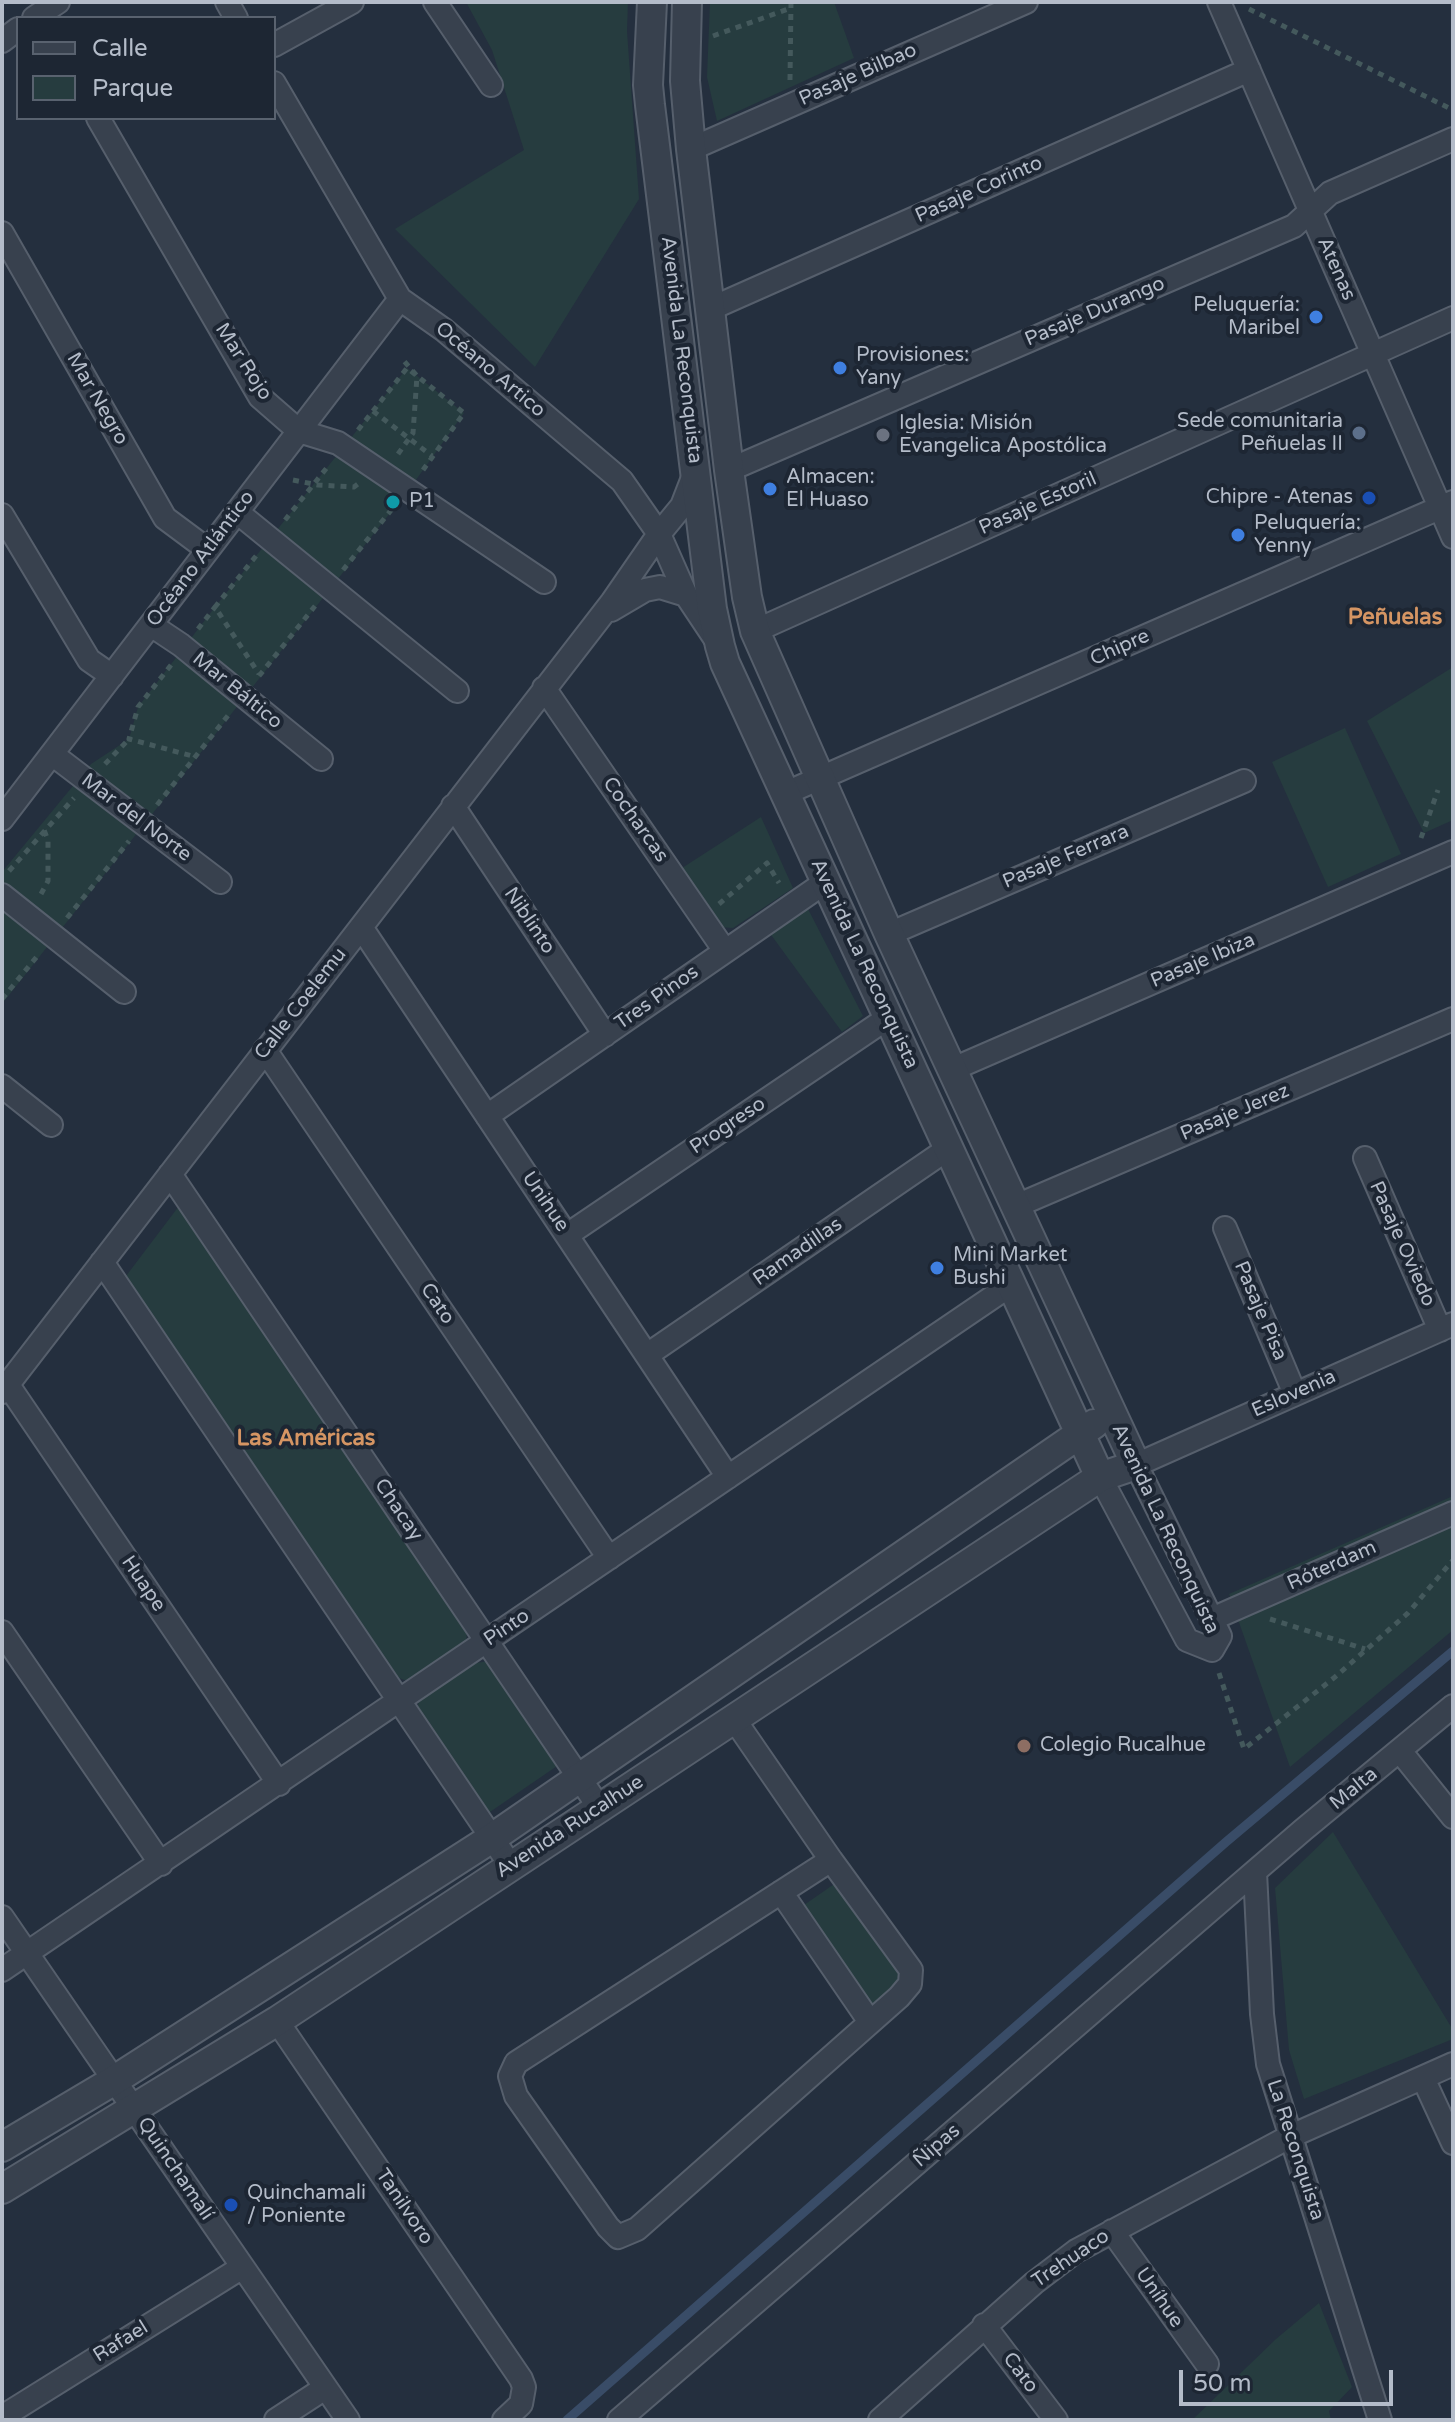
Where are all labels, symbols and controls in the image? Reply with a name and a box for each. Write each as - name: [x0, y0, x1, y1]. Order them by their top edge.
- legend: [16, 16, 276, 120]
- text: Calle: [92, 34, 148, 63]
- street label: Pasaje Bilbao: [795, 38, 921, 112]
- text: Parque: [92, 74, 173, 103]
- street label: Pasaje Corinto: [912, 151, 1046, 229]
- street label: Atenas: [1312, 234, 1360, 304]
- street label: Avenida La Reconquista: [655, 235, 707, 465]
- street label: Pasaje Durango: [1022, 272, 1168, 352]
- place label: Peluquería: Maribel: [1193, 294, 1300, 341]
- marker: Peluquería: Maribel: [1307, 308, 1325, 326]
- street label: Océano Artico: [430, 317, 550, 423]
- street label: Mar Rojo: [209, 319, 277, 405]
- place label: Provisiones: Yany: [856, 344, 969, 391]
- street label: Mar Negro: [61, 349, 133, 449]
- marker: Provisiones: Yany: [831, 359, 849, 377]
- place label: Sede comunitaria Peñuelas II: [1177, 410, 1343, 457]
- place label: Iglesia: Misión Evangelica Apostólica: [899, 412, 1107, 459]
- marker: Sede comunitaria Peñuelas II: [1350, 424, 1368, 442]
- marker: Iglesia: Misión Evangelica Apostólica: [874, 426, 892, 444]
- place label: Almacen: El Huaso: [786, 466, 875, 513]
- street label: Pasaje Estoril: [976, 467, 1100, 541]
- marker: Almacen: El Huaso: [761, 480, 779, 498]
- street label: Océano Atlántico: [142, 486, 260, 632]
- place label: Chipre - Atenas: [1206, 486, 1353, 510]
- marker: Chipre - Atenas: [1360, 489, 1378, 507]
- place label: P1: [409, 490, 435, 514]
- marker: P1: [384, 493, 402, 511]
- place label: Peluquería: Yenny: [1254, 512, 1361, 559]
- marker: Peluquería: Yenny: [1229, 526, 1247, 544]
- district label: Peñuelas: [1348, 605, 1442, 631]
- street label: Chipre: [1087, 624, 1153, 672]
- street label: Mar Báltico: [187, 647, 287, 735]
- street label: Mar del Norte: [76, 769, 196, 867]
- street label: Cocharcas: [597, 773, 673, 867]
- street label: Pasaje Ferrara: [999, 820, 1133, 894]
- street label: Avenida La Reconquista: [805, 855, 923, 1073]
- street label: Niblinto: [498, 883, 560, 959]
- street label: Pasaje Ibiza: [1147, 928, 1259, 994]
- street label: Calle Coelemu: [250, 943, 352, 1065]
- street label: Tres Pinos: [611, 960, 703, 1036]
- street label: Pasaje Jerez: [1177, 1079, 1293, 1147]
- street label: Progreso: [686, 1092, 770, 1160]
- street label: Unihue: [516, 1167, 574, 1237]
- street label: Pasaje Oviedo: [1364, 1178, 1440, 1310]
- street label: Ramadillas: [749, 1212, 847, 1292]
- place label: Mini Market Bushi: [953, 1244, 1067, 1291]
- street label: Pasaje Pisa: [1228, 1258, 1292, 1364]
- marker: Mini Market Bushi: [928, 1259, 946, 1277]
- street label: Cato: [415, 1279, 459, 1329]
- street label: Eslovenia: [1248, 1365, 1340, 1423]
- street label: Avenida La Reconquista: [1106, 1420, 1224, 1638]
- district label: Las Américas: [237, 1426, 375, 1452]
- street label: Chacay: [369, 1474, 427, 1546]
- street label: Róterdam: [1284, 1536, 1380, 1596]
- street label: Huape: [116, 1552, 170, 1616]
- street label: Pinto: [480, 1604, 534, 1652]
- place label: Colegio Rucalhue: [1040, 1734, 1206, 1758]
- marker: Colegio Rucalhue: [1015, 1737, 1033, 1755]
- street label: Malta: [1325, 1763, 1383, 1815]
- street label: Avenida Rucalhue: [492, 1770, 648, 1884]
- street label: La Reconquista: [1261, 2077, 1329, 2223]
- street label: Quinchamalí: [132, 2113, 218, 2225]
- street label: Ñipas: [909, 2119, 965, 2173]
- street label: Tanilvoro: [370, 2165, 438, 2249]
- place label: Quinchamali / Poniente: [247, 2182, 366, 2229]
- marker: Quinchamali / Poniente: [222, 2196, 240, 2214]
- street label: Trehuaco: [1028, 2224, 1114, 2294]
- street label: Uníhue: [1130, 2263, 1188, 2333]
- street label: Rafael: [89, 2316, 153, 2368]
- street label: Cato: [997, 2348, 1043, 2398]
- scale bar: [1183, 2354, 1397, 2404]
- text: 50 m: [1193, 2369, 1251, 2398]

